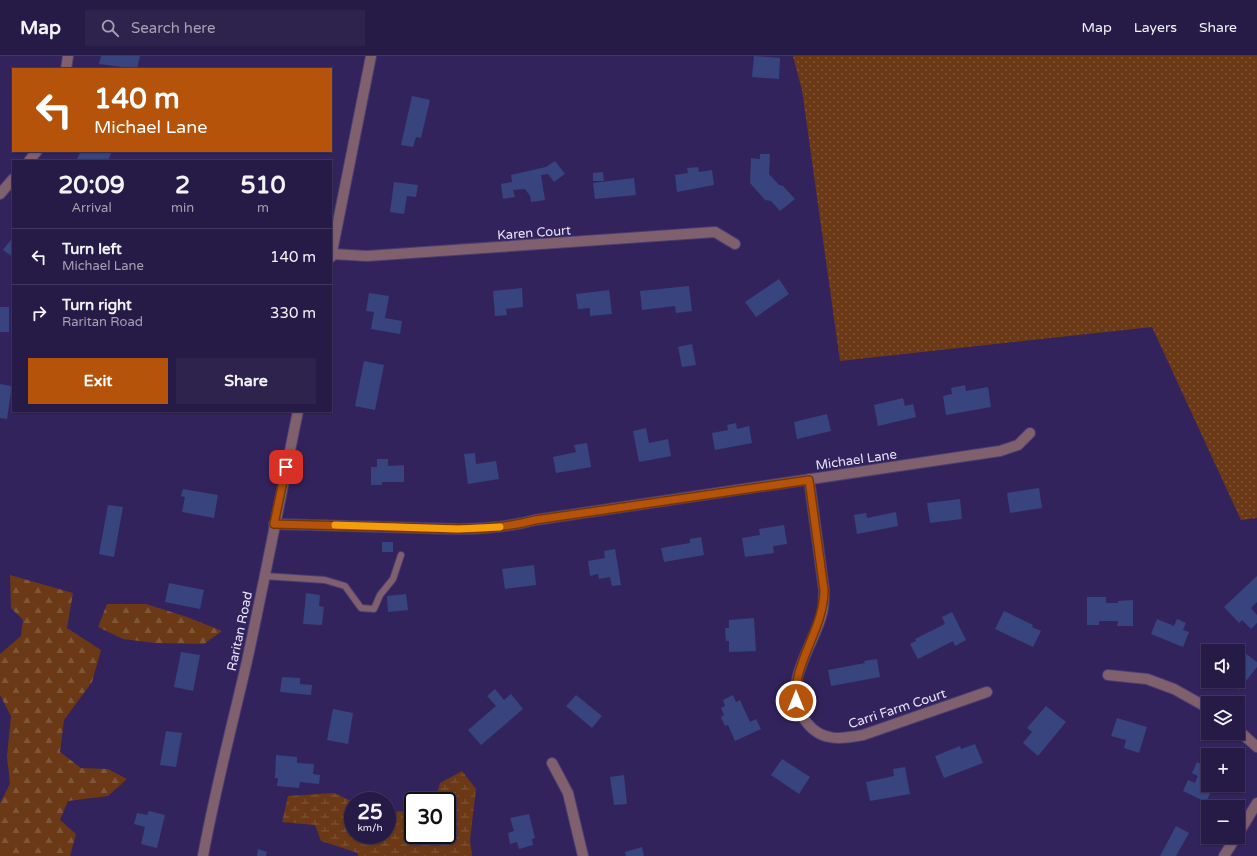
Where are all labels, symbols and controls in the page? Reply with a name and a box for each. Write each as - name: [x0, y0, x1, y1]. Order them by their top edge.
- search box: [85, 10, 365, 46]
- text: Map: [20, 17, 61, 39]
- icon: search: [99, 17, 121, 39]
- text: Search here: [131, 19, 215, 37]
- text: Map: [1082, 19, 1112, 36]
- text: Layers: [1134, 19, 1177, 36]
- text: Share: [1199, 19, 1237, 36]
- text: 140 m: [94, 82, 180, 116]
- icon: left: [28, 84, 80, 136]
- text: Michael Lane: [94, 116, 207, 138]
- text: 20:09: [58, 171, 125, 200]
- text: 2: [175, 171, 190, 200]
- text: 510: [240, 171, 286, 200]
- text: Arrival: [71, 200, 112, 216]
- text: min: [171, 200, 194, 216]
- text: m: [257, 200, 269, 216]
- street label: Karen Court: [497, 222, 572, 244]
- text: Turn left: [62, 240, 122, 258]
- icon: left: [28, 246, 50, 268]
- text: 140 m: [270, 248, 316, 266]
- text: Michael Lane: [62, 258, 144, 274]
- text: Turn right: [62, 296, 132, 314]
- icon: right: [28, 302, 50, 324]
- text: 330 m: [270, 304, 316, 322]
- text: Raritan Road: [62, 314, 143, 330]
- button: Exit: [28, 358, 168, 404]
- button: Share: [176, 358, 316, 404]
- street label: Michael Lane: [814, 446, 898, 474]
- pin: [269, 450, 303, 484]
- icon: arrive: [275, 456, 297, 478]
- street label: Raritan Road: [224, 590, 256, 673]
- map controls: [1201, 644, 1245, 844]
- button: sound: [1201, 644, 1245, 688]
- position arrow: [775, 680, 817, 722]
- street label: Carri Farm Court: [846, 686, 948, 732]
- button: layers: [1201, 696, 1245, 740]
- button: +: [1201, 748, 1245, 792]
- speed limit sign: 30: [404, 792, 456, 844]
- button: −: [1201, 800, 1245, 844]
- text: 25: [357, 801, 383, 825]
- text: km/h: [357, 822, 383, 834]

